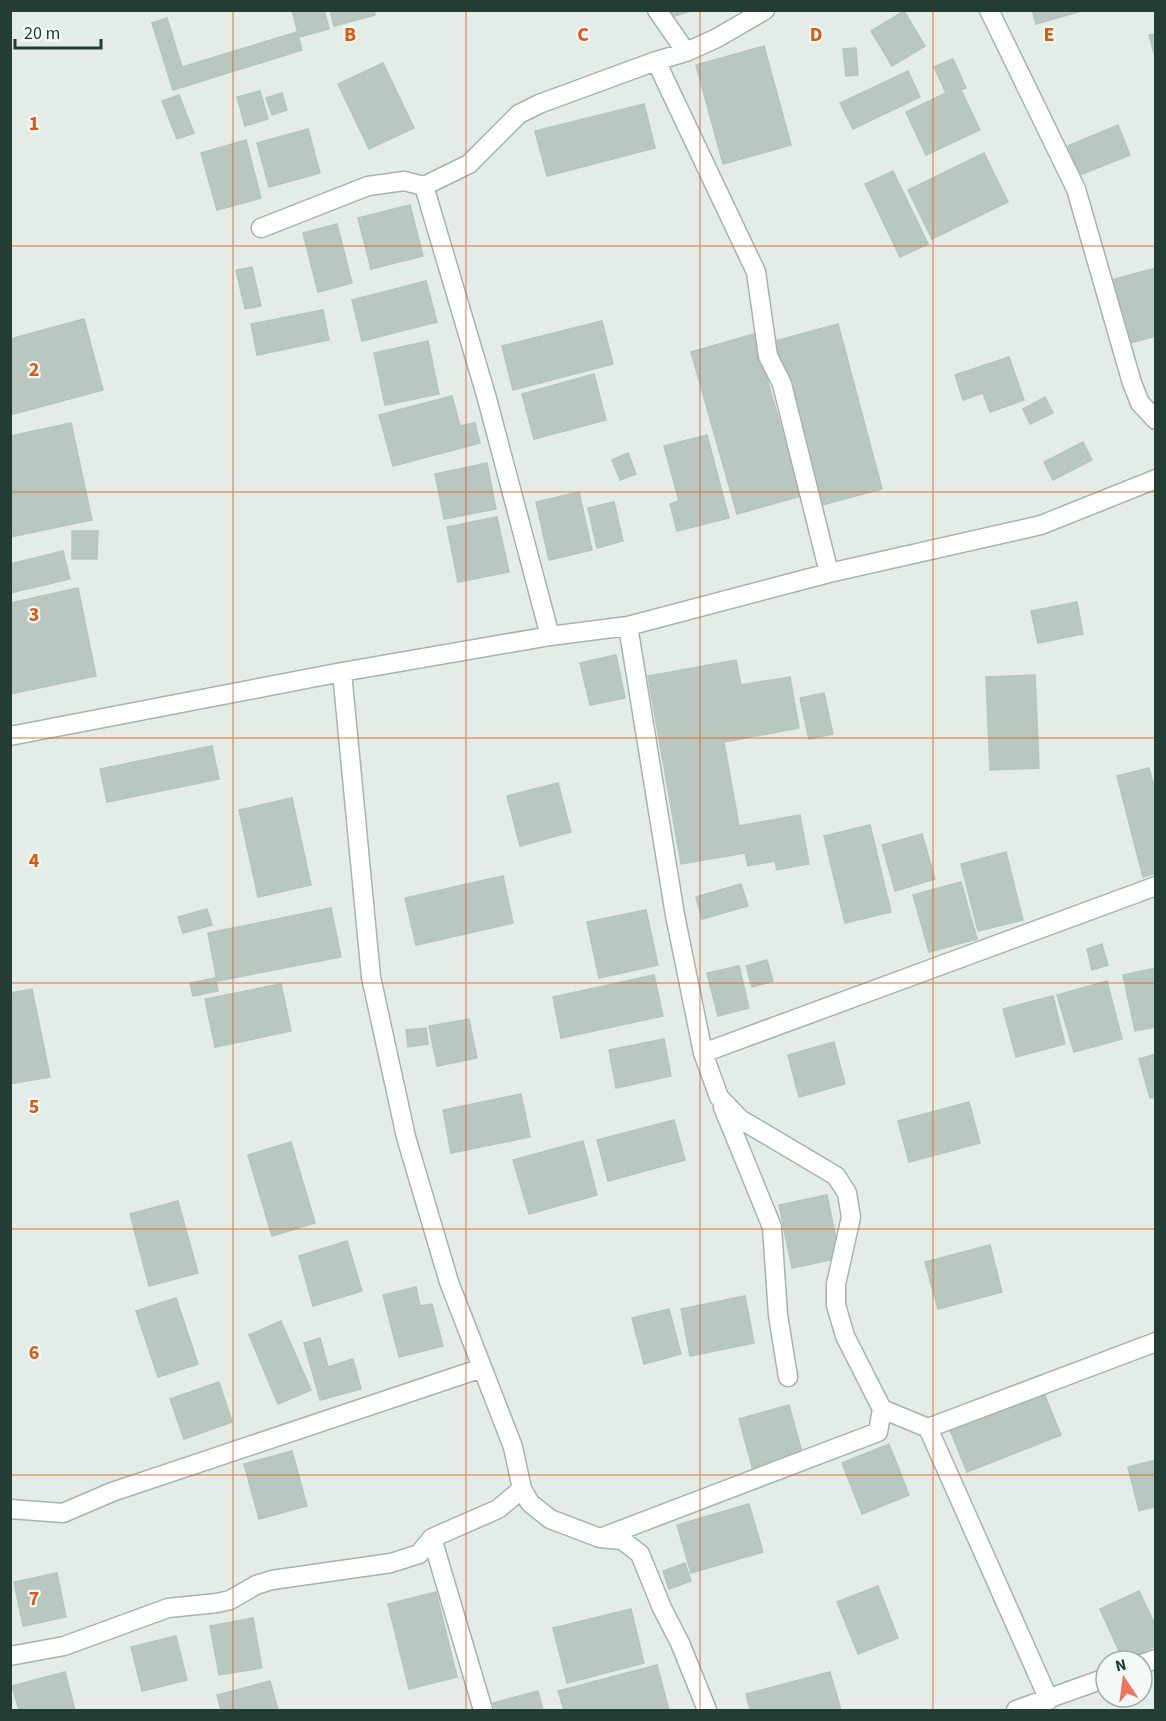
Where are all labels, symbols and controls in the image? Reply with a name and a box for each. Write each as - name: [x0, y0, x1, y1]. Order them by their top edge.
- scale bar: [15, 12, 100, 50]
- text: 20 m: [24, 21, 60, 46]
- text: B: [344, 21, 356, 49]
- text: C: [577, 21, 589, 49]
- text: D: [810, 21, 822, 49]
- text: E: [1044, 21, 1054, 49]
- text: 1: [29, 110, 39, 138]
- text: 2: [29, 356, 39, 384]
- text: 3: [29, 601, 39, 629]
- text: 4: [29, 847, 40, 875]
- text: 5: [29, 1093, 39, 1121]
- text: 6: [29, 1339, 39, 1367]
- text: 7: [29, 1585, 39, 1613]
- north arrow: [1094, 1649, 1154, 1709]
- text: N: [1113, 1653, 1129, 1677]

